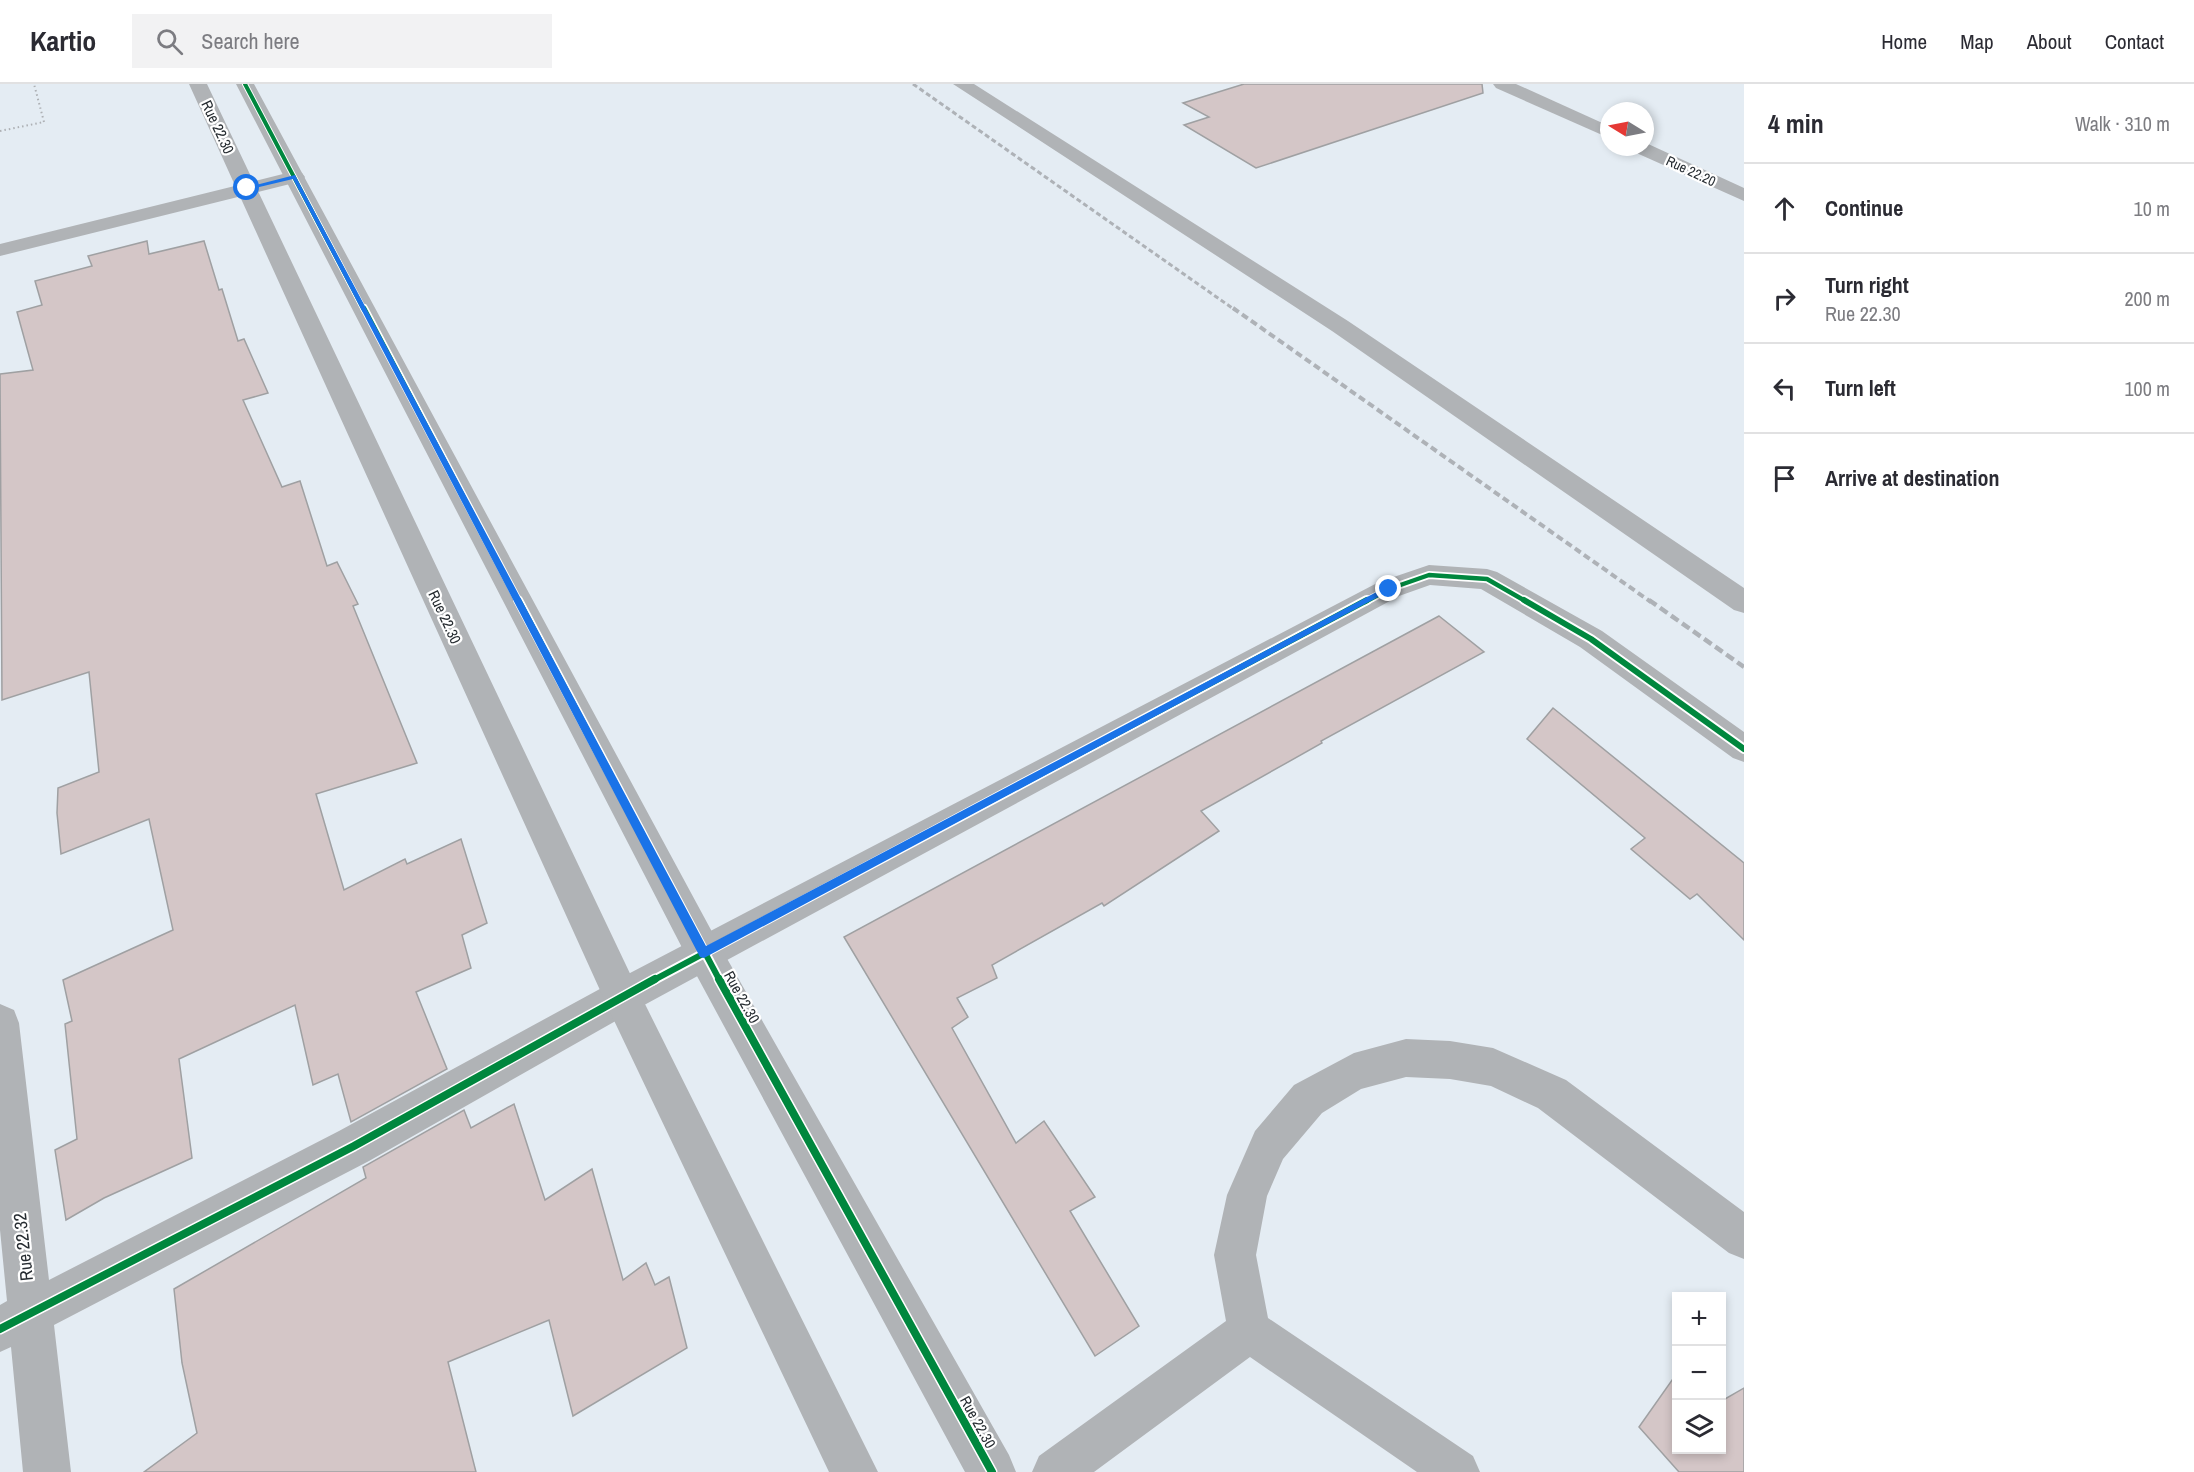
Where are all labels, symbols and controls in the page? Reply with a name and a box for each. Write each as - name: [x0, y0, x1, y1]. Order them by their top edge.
- search box: [132, 14, 552, 68]
- text: Kartio: [30, 22, 96, 60]
- icon: search: [153, 25, 186, 58]
- text: Search here: [201, 26, 300, 56]
- text: Home: [1881, 27, 1927, 56]
- text: Map: [1960, 27, 1994, 56]
- text: About: [2027, 27, 2072, 56]
- text: Contact: [2105, 27, 2164, 56]
- street label: Rue 22.30: [196, 97, 240, 157]
- north arrow: [1600, 102, 1654, 156]
- text: 4 min: [1768, 106, 1824, 141]
- text: Walk · 310 m: [2075, 110, 2170, 137]
- street label: Rue 22.20: [1663, 152, 1719, 190]
- route start: [233, 174, 259, 200]
- icon: ahead: [1768, 192, 1801, 225]
- text: Continue: [1825, 193, 1903, 223]
- text: 10 m: [2134, 195, 2170, 222]
- text: Turn right: [1825, 270, 1909, 300]
- icon: right: [1768, 282, 1801, 315]
- text: 200 m: [2124, 285, 2170, 312]
- text: Rue 22.30: [1825, 300, 1901, 327]
- icon: left: [1768, 372, 1801, 405]
- text: Turn left: [1825, 373, 1896, 403]
- text: 100 m: [2124, 375, 2170, 402]
- icon: arrive: [1768, 462, 1801, 495]
- text: Arrive at destination: [1825, 463, 1999, 493]
- route end: [1375, 575, 1401, 601]
- street label: Rue 22.30: [423, 587, 467, 647]
- street label: Rue 22.30: [719, 967, 765, 1027]
- street label: Rue 22.32: [7, 1212, 39, 1282]
- map controls: [1672, 1292, 1726, 1454]
- button: +: [1672, 1292, 1726, 1346]
- button: −: [1672, 1346, 1726, 1400]
- street label: Rue 22.30: [955, 1392, 1001, 1452]
- button: layers: [1672, 1400, 1726, 1454]

